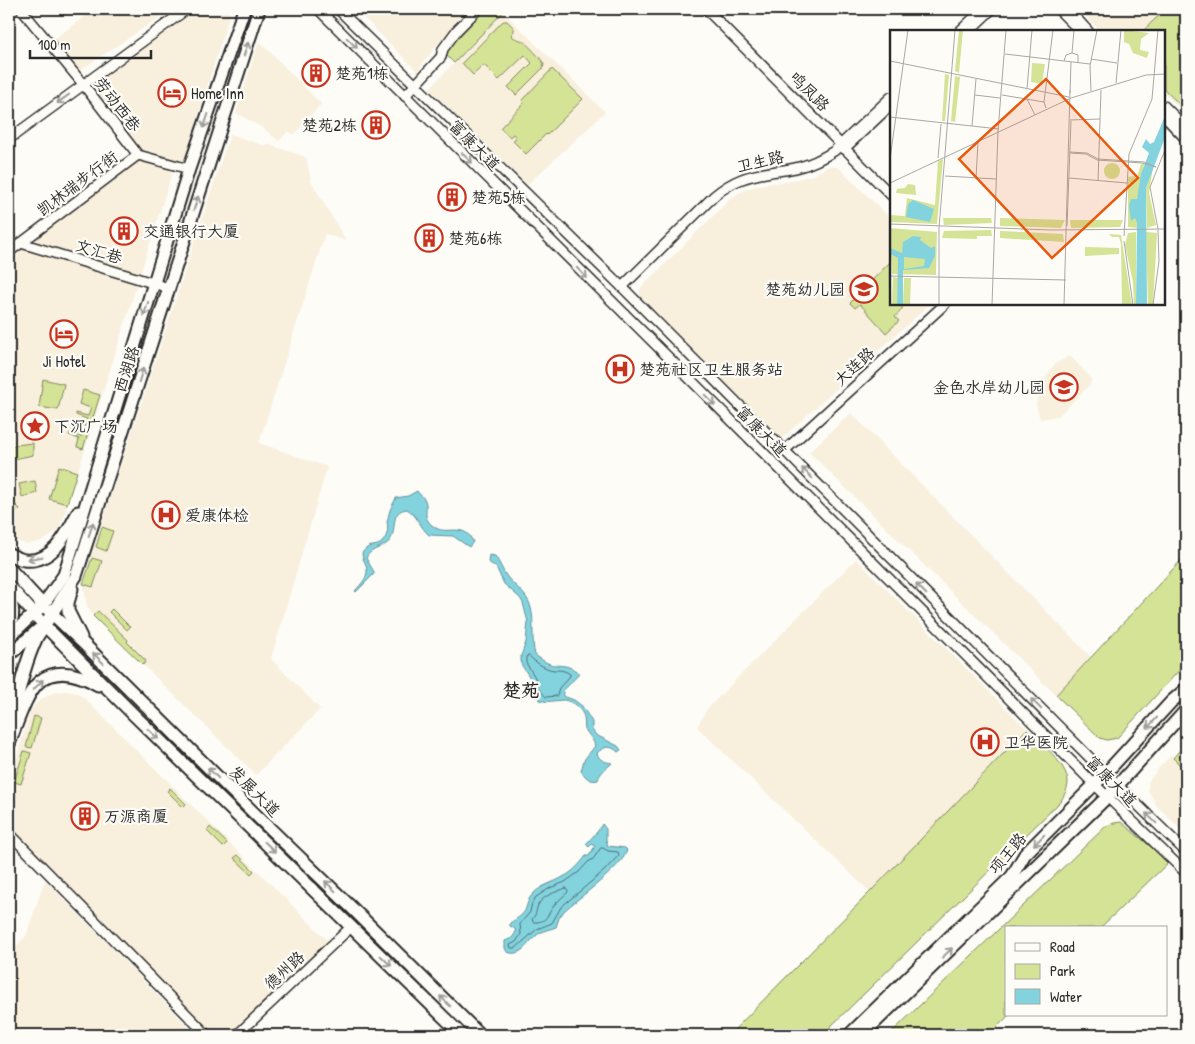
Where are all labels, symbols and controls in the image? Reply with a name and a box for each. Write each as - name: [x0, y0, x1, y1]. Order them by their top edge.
- scale bar: [30, 28, 151, 60]
- inset map: [890, 30, 1165, 305]
- text: 100 m: [38, 34, 71, 55]
- one-way arrow: [346, 37, 359, 49]
- one-way arrow: [242, 41, 252, 57]
- building icon: 楚苑1栋: [301, 58, 331, 88]
- place label: 楚苑1栋: [335, 62, 389, 84]
- street label: 鸣凤路: [785, 66, 835, 116]
- street label: 劳动西巷: [90, 72, 146, 136]
- hotel icon: Home Inn: [157, 78, 187, 108]
- place label: Home Inn: [191, 82, 244, 104]
- one-way arrow: [57, 94, 70, 105]
- building icon: 楚苑2栋: [361, 110, 391, 140]
- one-way arrow: [201, 113, 210, 128]
- place label: 楚苑2栋: [302, 114, 357, 136]
- street label: 富康大道: [445, 115, 505, 175]
- street label: 凯林瑞步行街: [32, 145, 122, 221]
- street label: 卫生路: [734, 145, 786, 177]
- one-way arrow: [461, 152, 473, 164]
- building icon: 楚苑5栋: [437, 182, 467, 212]
- place label: 楚苑5栋: [471, 186, 526, 208]
- one-way arrow: [192, 196, 202, 212]
- building icon: 交通银行大厦: [109, 216, 139, 246]
- place label: 交通银行大厦: [143, 220, 239, 242]
- building icon: 楚苑6栋: [414, 223, 444, 253]
- place label: 楚苑6栋: [448, 227, 502, 249]
- street label: 文汇巷: [73, 233, 125, 269]
- one-way arrow: [576, 267, 589, 279]
- school or university icon: 楚苑幼儿园: [849, 274, 879, 304]
- place label: 楚苑幼儿园: [765, 278, 845, 300]
- one-way arrow: [141, 301, 150, 317]
- hotel icon: Ji Hotel: [49, 319, 79, 349]
- street label: 大连路: [829, 342, 879, 390]
- street label: 西湖路: [108, 343, 144, 395]
- place label: Ji Hotel: [42, 350, 86, 372]
- hospital icon: 楚苑社区卫生服务站: [605, 354, 635, 384]
- place label: 楚苑社区卫生服务站: [639, 358, 783, 380]
- one-way arrow: [137, 367, 146, 383]
- school or university icon: 金色水岸幼儿园: [1049, 372, 1079, 402]
- place label: 金色水岸幼儿园: [933, 376, 1045, 398]
- one-way arrow: [704, 393, 716, 406]
- street label: 富康大道: [732, 401, 792, 461]
- place icon: 下沉广场: [20, 411, 50, 441]
- place label: 下沉广场: [54, 415, 118, 437]
- one-way arrow: [801, 467, 813, 480]
- hospital icon: 爱康体检: [151, 500, 181, 530]
- place label: 爱康体检: [185, 504, 249, 526]
- one-way arrow: [87, 522, 97, 538]
- one-way arrow: [27, 554, 43, 564]
- one-way arrow: [915, 583, 927, 595]
- one-way arrow: [92, 652, 105, 664]
- district label: 楚苑: [502, 677, 540, 703]
- one-way arrow: [32, 679, 44, 692]
- one-way arrow: [1030, 698, 1042, 710]
- one-way arrow: [1146, 717, 1158, 730]
- hospital icon: 卫华医院: [970, 727, 1000, 757]
- one-way arrow: [147, 728, 159, 740]
- place label: 卫华医院: [1004, 731, 1068, 753]
- street label: 富康大道: [1082, 751, 1142, 811]
- street label: 发展大道: [225, 761, 285, 821]
- one-way arrow: [207, 767, 220, 779]
- building icon: 万源商厦: [70, 801, 100, 831]
- place label: 万源商厦: [104, 805, 168, 827]
- one-way arrow: [1145, 812, 1157, 825]
- street label: 项王路: [983, 828, 1031, 878]
- one-way arrow: [1033, 834, 1045, 846]
- one-way arrow: [263, 841, 276, 853]
- one-way arrow: [323, 880, 336, 892]
- legend: [1005, 926, 1168, 1016]
- text: Road: [1050, 936, 1075, 957]
- street label: 德州路: [259, 946, 309, 994]
- one-way arrow: [940, 947, 952, 959]
- one-way arrow: [379, 954, 391, 966]
- text: Park: [1050, 960, 1075, 981]
- text: Water: [1050, 986, 1082, 1007]
- one-way arrow: [439, 995, 451, 1007]

